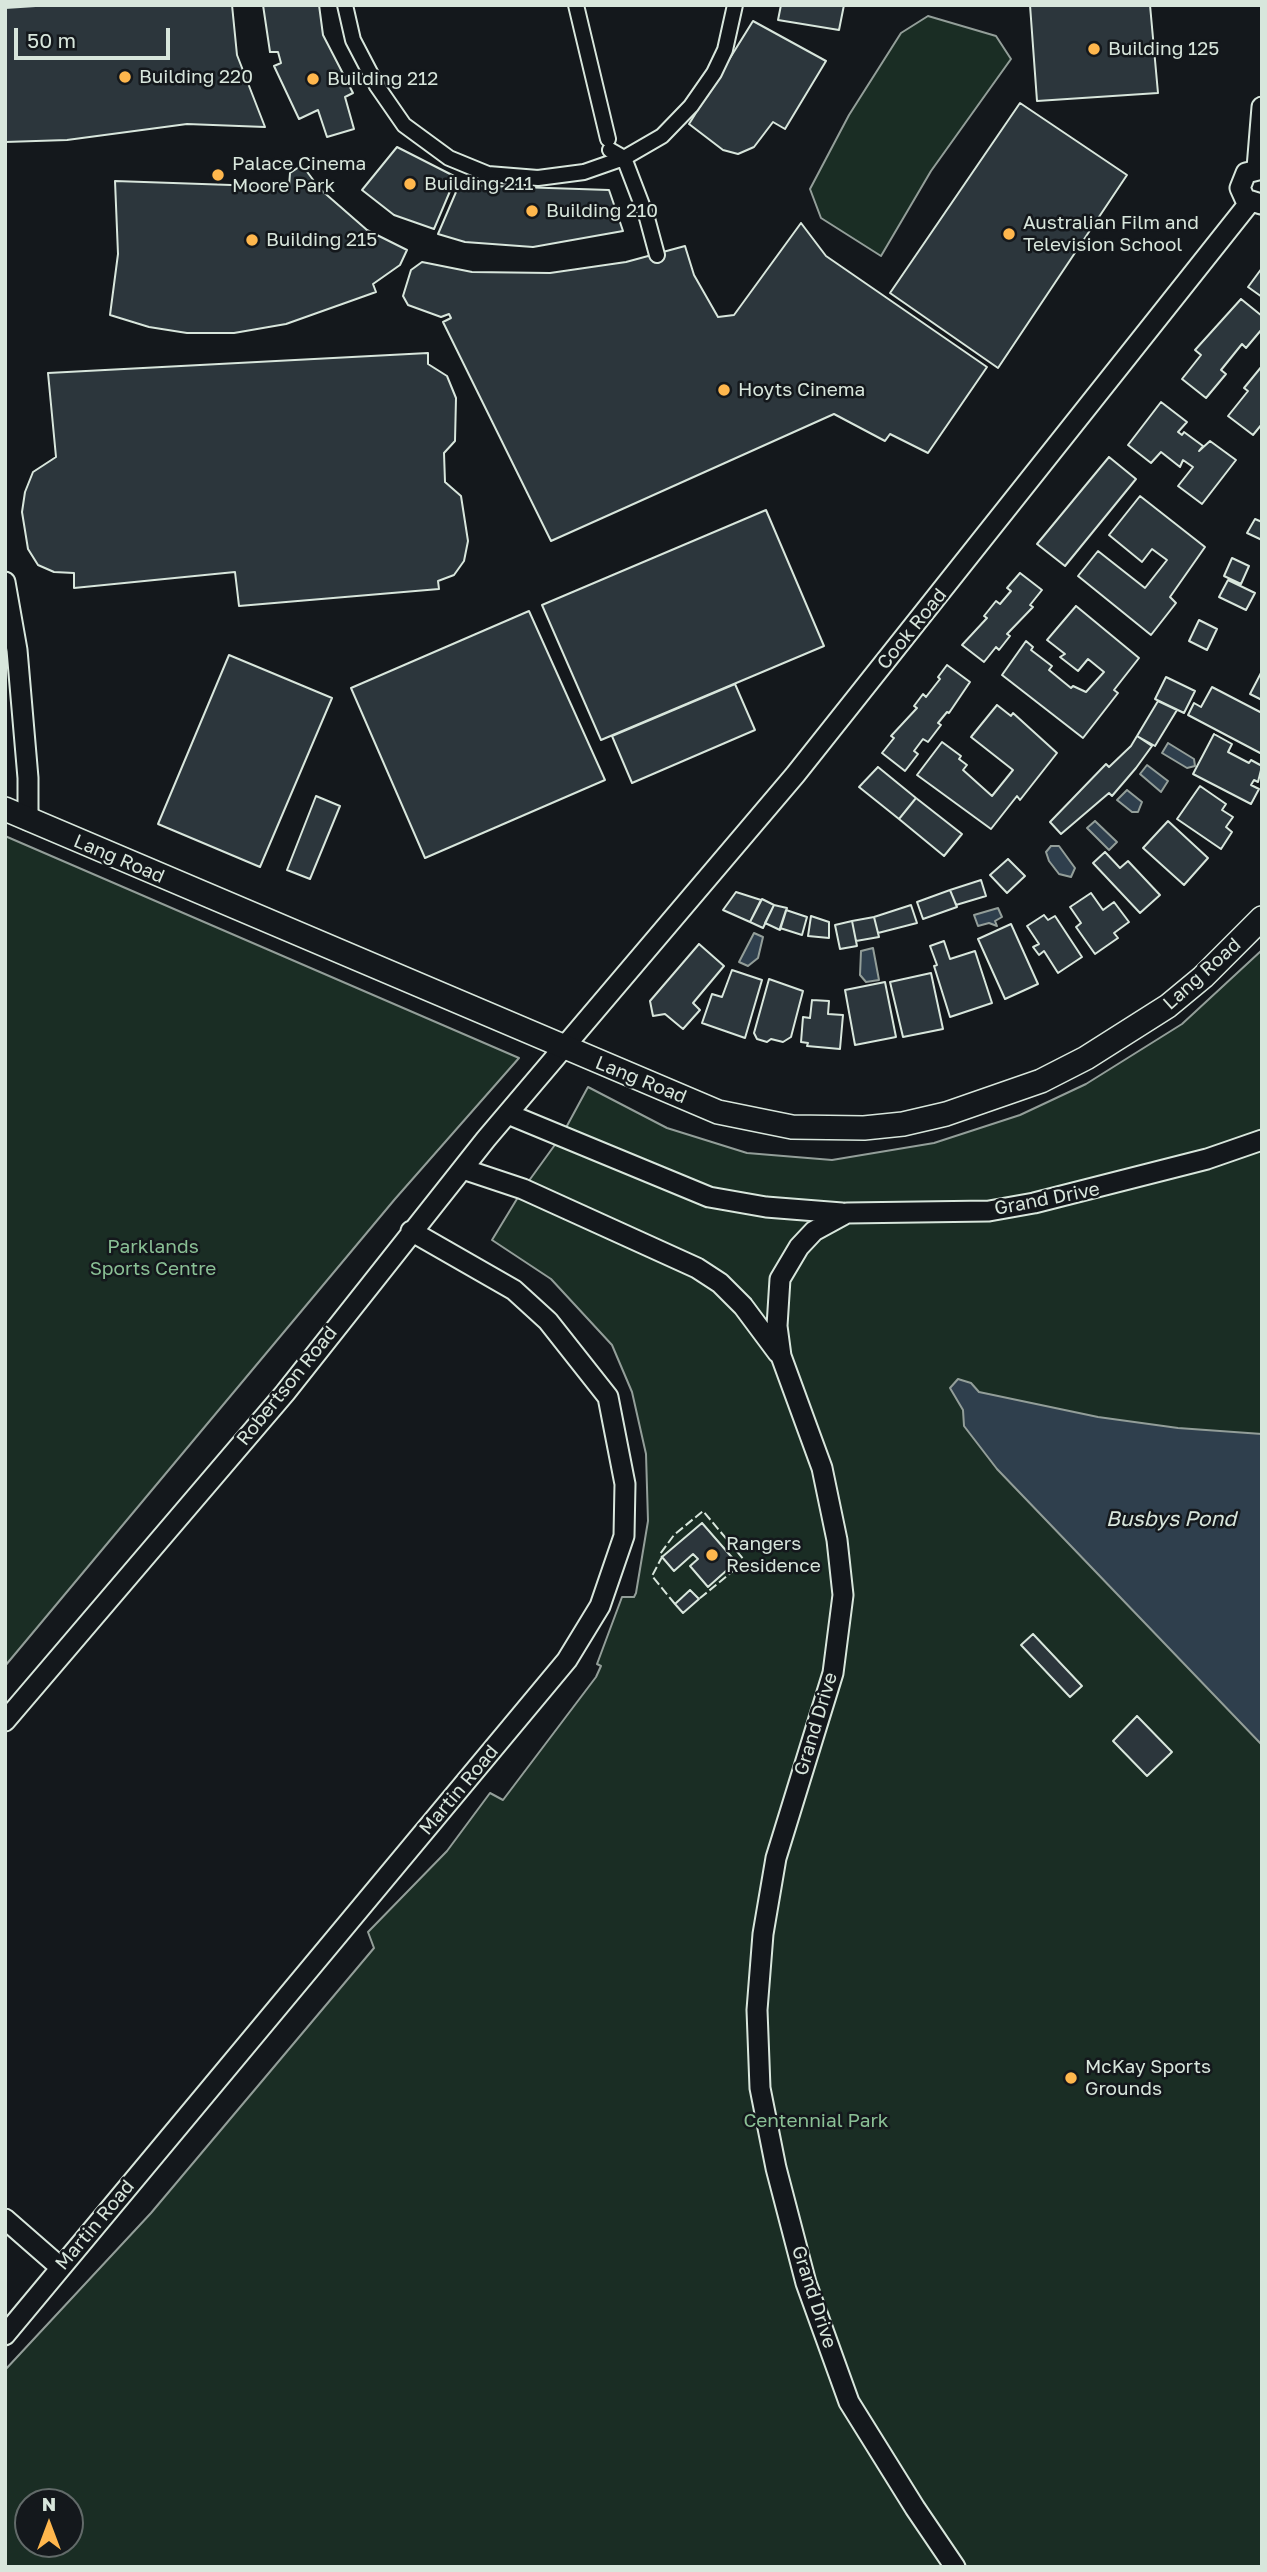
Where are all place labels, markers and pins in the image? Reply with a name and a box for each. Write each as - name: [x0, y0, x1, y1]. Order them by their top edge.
- place label: Building 125: [1108, 38, 1219, 60]
- marker: Building 125: [1086, 41, 1102, 57]
- place label: Building 220: [139, 66, 253, 88]
- place label: Building 212: [327, 68, 438, 90]
- marker: Building 220: [117, 69, 133, 85]
- marker: Building 212: [305, 71, 321, 87]
- place label: Palace Cinema Moore Park: [232, 153, 366, 197]
- marker: Palace Cinema Moore Park: [210, 167, 226, 183]
- place label: Building 211: [424, 173, 534, 195]
- marker: Building 211: [402, 176, 418, 192]
- place label: Building 210: [546, 200, 658, 222]
- marker: Building 210: [524, 203, 540, 219]
- place label: Australian Film and Television School: [1023, 212, 1199, 256]
- marker: Australian Film and Television School: [1001, 226, 1017, 242]
- place label: Building 215: [266, 229, 377, 251]
- marker: Building 215: [244, 232, 260, 248]
- place label: Hoyts Cinema: [738, 379, 865, 401]
- marker: Hoyts Cinema: [716, 382, 732, 398]
- place label: Rangers Residence: [726, 1533, 821, 1577]
- marker: Rangers Residence: [704, 1547, 720, 1563]
- place label: McKay Sports Grounds: [1085, 2056, 1211, 2100]
- marker: McKay Sports Grounds: [1063, 2070, 1079, 2086]

